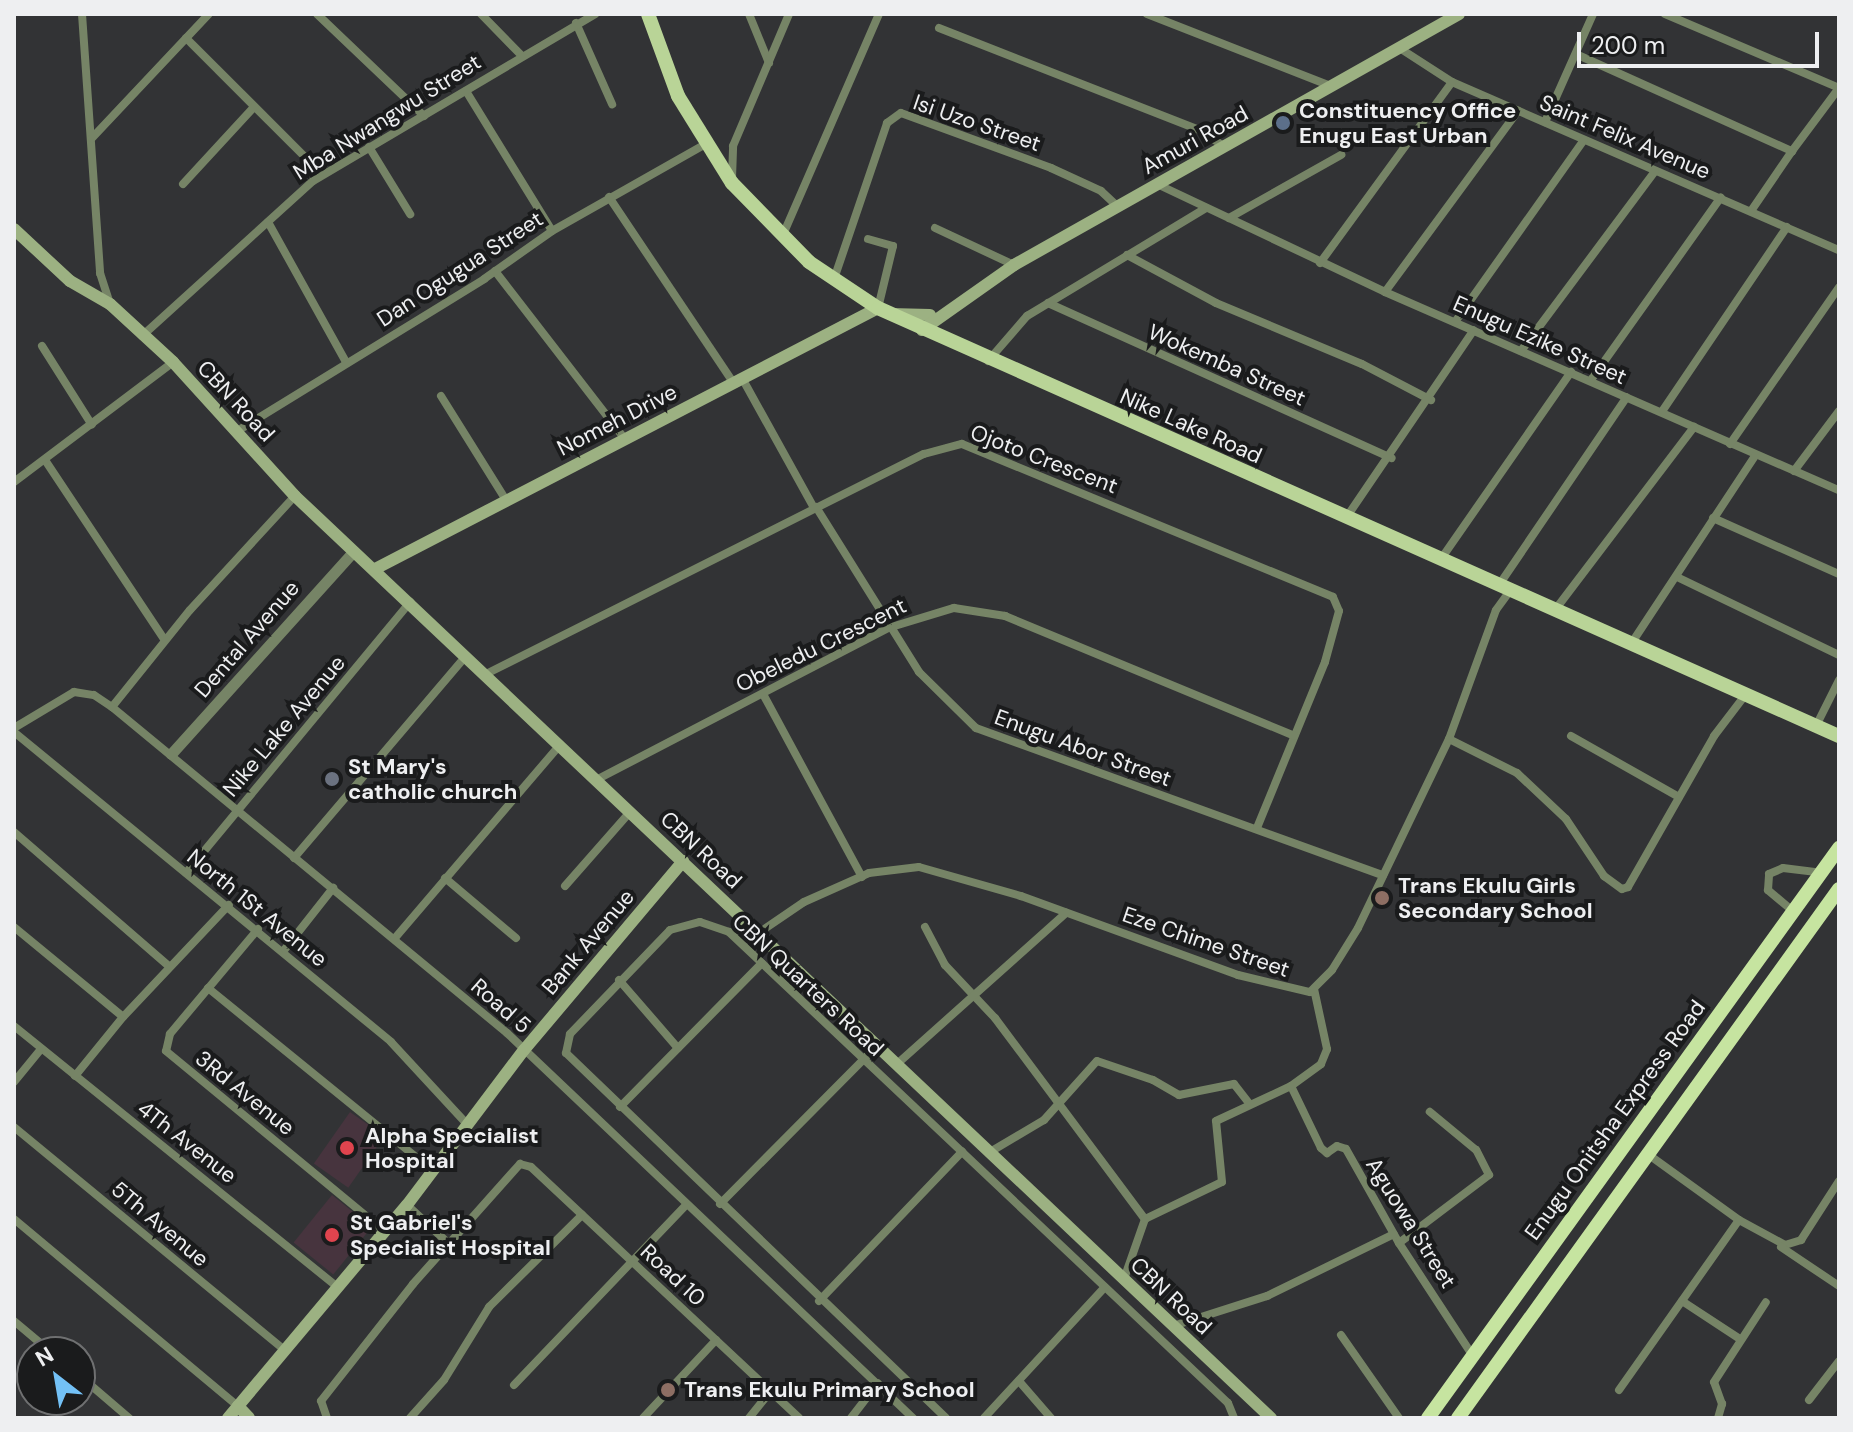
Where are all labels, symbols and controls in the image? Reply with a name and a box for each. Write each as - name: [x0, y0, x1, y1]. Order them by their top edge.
- scale bar: [1581, 16, 1823, 66]
- text: 200 m: [1591, 30, 1665, 61]
- street label: Mba Nwangwu Street: [288, 49, 486, 185]
- street label: Isi Uzo Street: [910, 89, 1044, 157]
- street label: Saint Felix Avenue: [1536, 89, 1714, 185]
- place label: Constituency Office Enugu East Urban: [1299, 97, 1516, 148]
- street label: Amuri Road: [1137, 100, 1253, 180]
- marker: Constituency Office Enugu East Urban: [1274, 114, 1292, 132]
- street label: Dan Ogugua Street: [372, 205, 548, 333]
- street label: Enugu Ezike Street: [1449, 290, 1631, 390]
- street label: Wokemba Street: [1144, 318, 1310, 412]
- street label: CBN Road: [192, 355, 280, 447]
- street label: Nomeh Drive: [553, 379, 681, 461]
- street label: Nike Lake Road: [1116, 383, 1266, 469]
- street label: Ojoto Crescent: [967, 419, 1121, 499]
- street label: Dental Avenue: [189, 575, 305, 703]
- street label: Obeledu Crescent: [731, 592, 911, 698]
- street label: Nike Lake Avenue: [217, 650, 351, 802]
- street label: Enugu Abor Street: [991, 704, 1175, 792]
- place label: St Mary's catholic church: [348, 753, 517, 804]
- marker: St Mary's catholic church: [323, 770, 341, 788]
- street label: CBN Road: [655, 806, 747, 894]
- street label: North 1St Avenue: [182, 844, 332, 972]
- place label: Trans Ekulu Girls Secondary School: [1398, 872, 1593, 924]
- street label: Bank Avenue: [536, 884, 640, 1000]
- marker: Trans Ekulu Girls Secondary School: [1373, 889, 1391, 907]
- street label: Eze Chime Street: [1119, 901, 1293, 983]
- street label: CBN Quarters Road: [727, 908, 889, 1062]
- street label: Road 5: [466, 973, 536, 1039]
- street label: Enugu Onitsha Express Road: [1519, 995, 1711, 1245]
- street label: 3Rd Avenue: [190, 1045, 300, 1141]
- street label: 4Th Avenue: [132, 1095, 242, 1189]
- place label: Alpha Specialist Hospital: [365, 1122, 539, 1174]
- marker: Alpha Specialist Hospital: [336, 1137, 358, 1159]
- street label: Aguowa Street: [1360, 1153, 1462, 1293]
- street label: 5Th Avenue: [106, 1176, 214, 1272]
- place label: St Gabriel's Specialist Hospital: [350, 1209, 551, 1260]
- marker: St Gabriel's Specialist Hospital: [321, 1224, 343, 1246]
- street label: Road 10: [635, 1238, 711, 1312]
- street label: CBN Road: [1125, 1252, 1217, 1340]
- north arrow: [16, 1336, 96, 1416]
- text: N: [30, 1340, 59, 1373]
- place label: Trans Ekulu Primary School: [684, 1377, 975, 1403]
- marker: Trans Ekulu Primary School: [659, 1381, 677, 1399]

